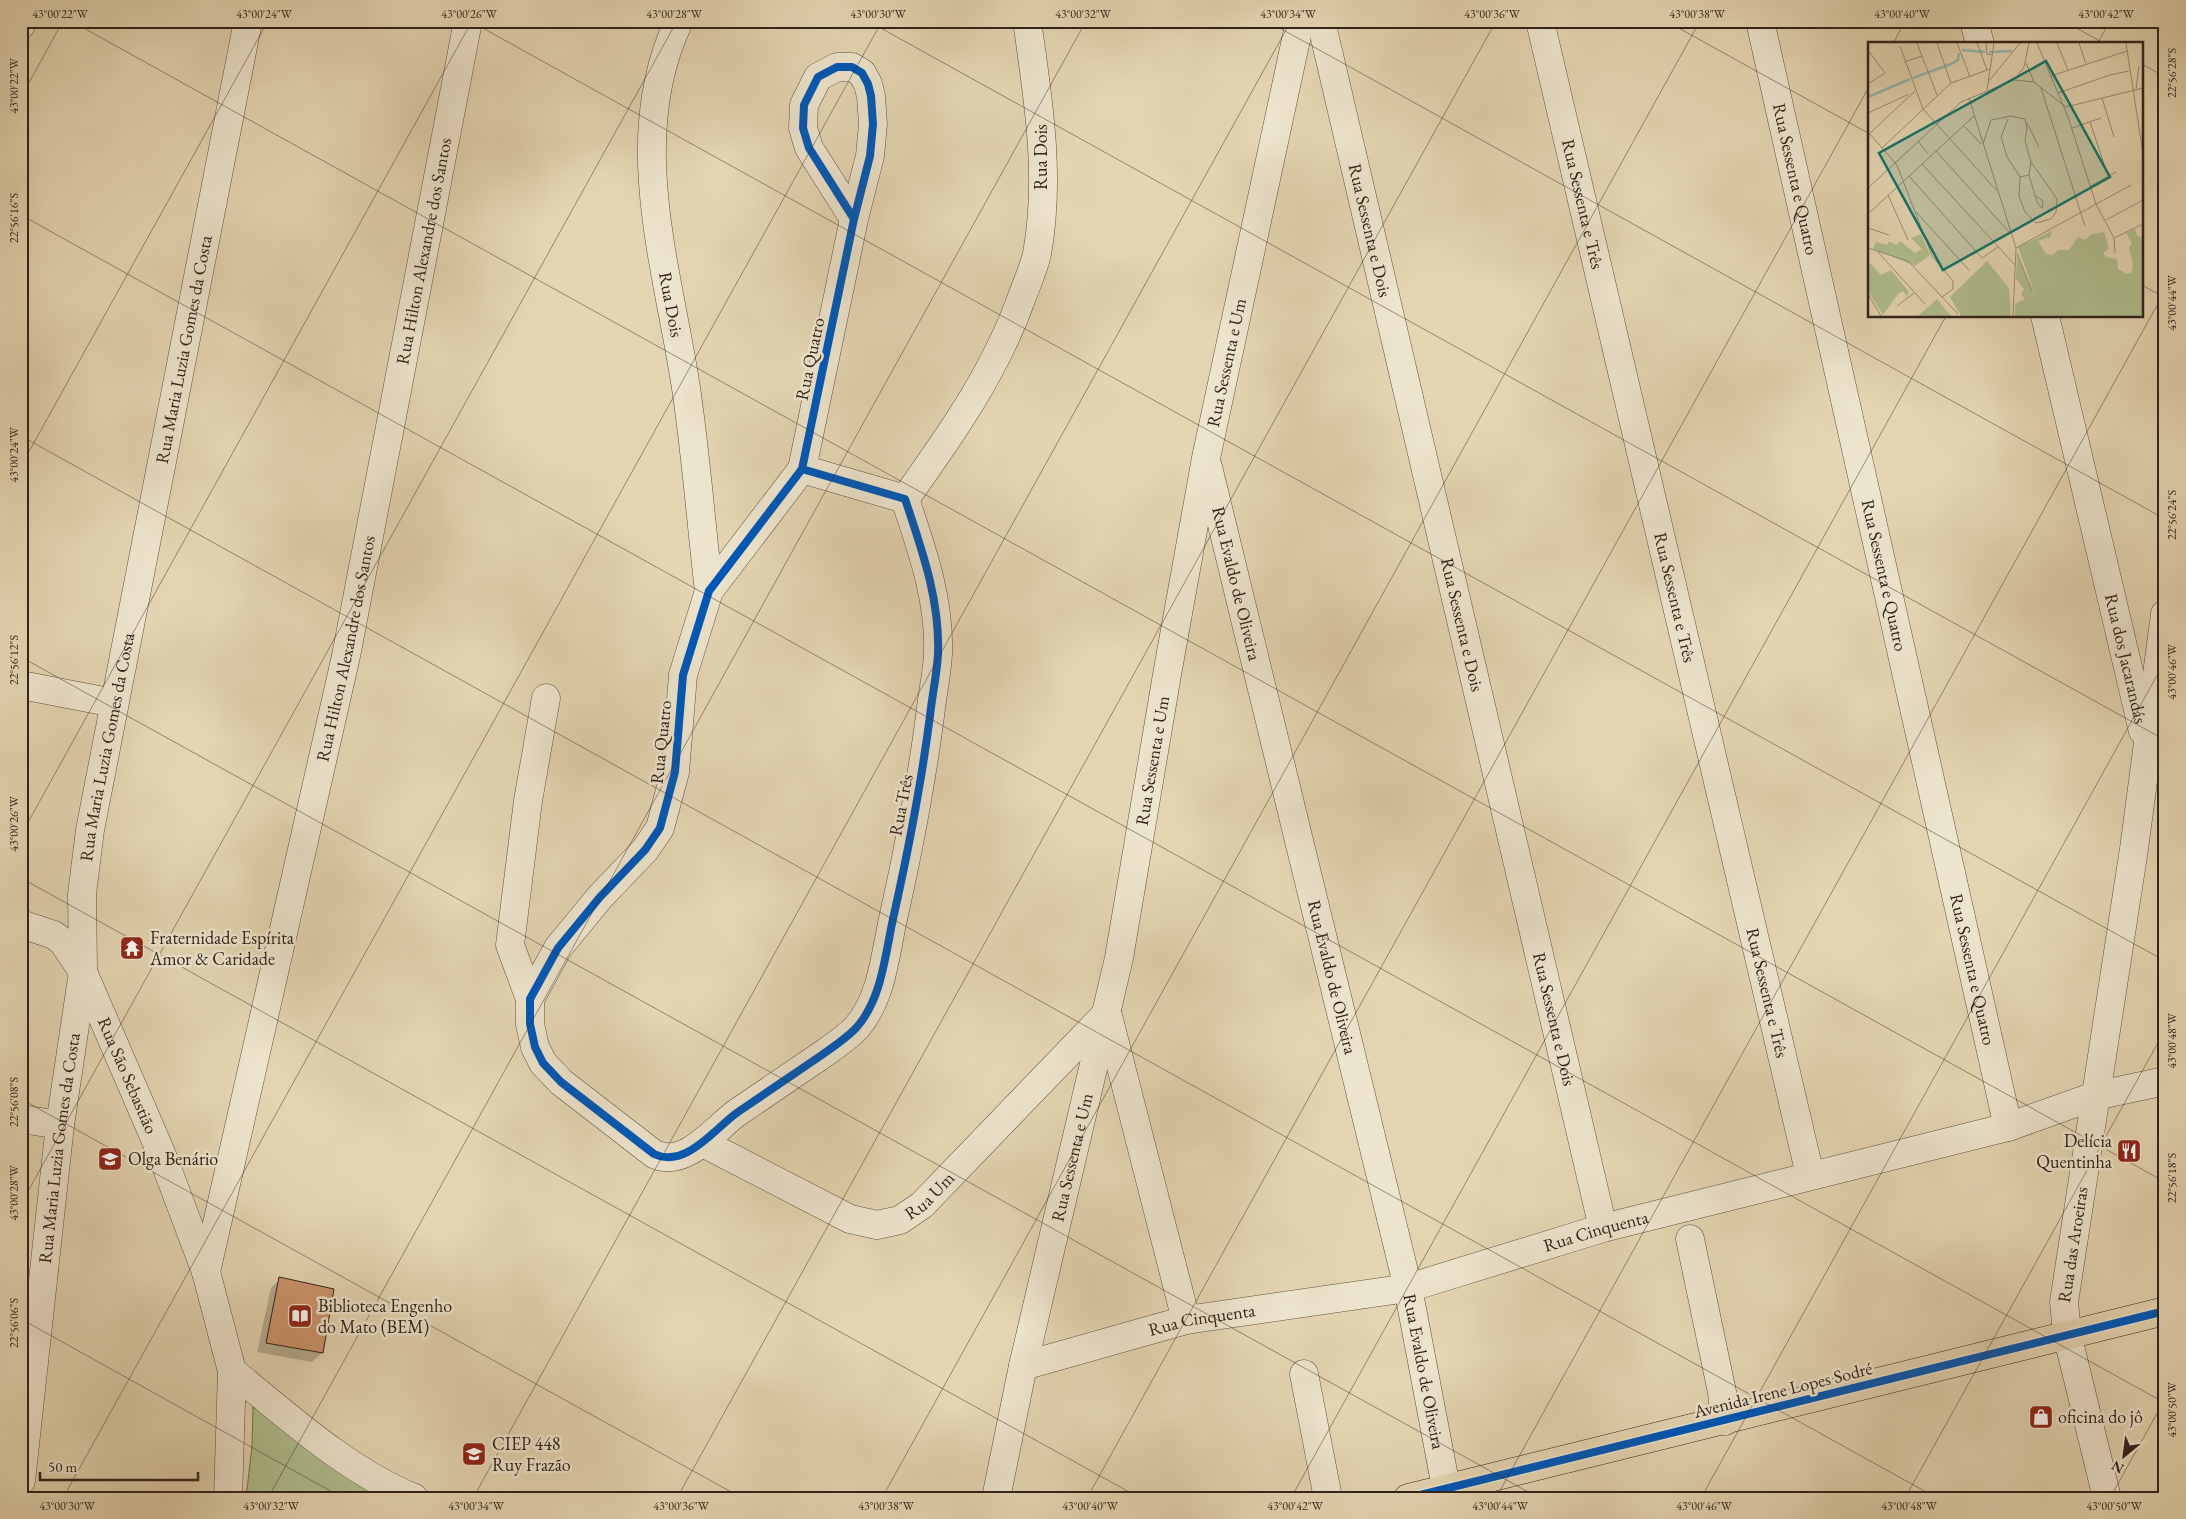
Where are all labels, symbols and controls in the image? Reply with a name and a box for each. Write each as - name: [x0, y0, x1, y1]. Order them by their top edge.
- text: 43°00'22"W: [32, 6, 89, 22]
- text: 43°00'24"W: [236, 6, 293, 22]
- text: 43°00'26"W: [441, 6, 498, 22]
- text: 43°00'28"W: [646, 6, 703, 22]
- text: 43°00'30"W: [850, 6, 907, 22]
- text: 43°00'32"W: [1055, 6, 1112, 22]
- text: 43°00'34"W: [1260, 6, 1317, 22]
- text: 43°00'36"W: [1464, 6, 1521, 22]
- text: 43°00'38"W: [1669, 6, 1726, 22]
- text: 43°00'40"W: [1874, 6, 1931, 22]
- text: 43°00'42"W: [2078, 6, 2135, 22]
- inset map: [1868, 42, 2144, 318]
- text: 22°56'28"S: [2164, 48, 2180, 98]
- text: 43°00'22"W: [6, 57, 22, 114]
- street label: Rua Sessenta e Quatro: [1768, 101, 1824, 257]
- street label: Rua Dois: [1029, 124, 1052, 190]
- street label: Rua Hilton Alexandre dos Santos: [390, 135, 456, 366]
- street label: Rua Sessenta e Três: [1557, 137, 1610, 271]
- street label: Rua Sessenta e Dois: [1344, 161, 1397, 300]
- text: 22°56'16"S: [6, 193, 22, 243]
- street label: Rua Maria Luzia Gomes da Costa: [150, 232, 217, 466]
- street label: Rua Dois: [654, 270, 689, 339]
- text: 43°00'44"W: [2164, 274, 2180, 331]
- street label: Rua Sessenta e Um: [1201, 296, 1251, 429]
- street label: Rua Quatro: [790, 315, 830, 402]
- text: 43°00'24"W: [6, 426, 22, 483]
- text: 22°56'24"S: [2164, 490, 2180, 540]
- street label: Rua Sessenta e Quatro: [1857, 497, 1913, 653]
- street label: Rua Evaldo de Oliveira: [1207, 504, 1267, 664]
- street label: Rua Sessenta e Três: [1649, 530, 1702, 665]
- street label: Rua Hilton Alexandre dos Santos: [310, 533, 380, 764]
- street label: Rua Sessenta e Dois: [1436, 556, 1489, 694]
- street label: Rua dos Jacarandás: [2100, 591, 2153, 726]
- street label: Rua Maria Luzia Gomes da Costa: [74, 630, 139, 863]
- text: 22°56'12"S: [6, 635, 22, 685]
- text: 43°00'46"W: [2164, 643, 2180, 700]
- street label: Rua Sessenta e Um: [1130, 694, 1174, 827]
- street label: Rua Quatro: [645, 699, 676, 785]
- street label: Rua Três: [883, 772, 918, 838]
- text: 43°00'26"W: [6, 795, 22, 852]
- street label: Rua Sessenta e Quatro: [1945, 891, 2001, 1047]
- street label: Rua Evaldo de Oliveira: [1303, 898, 1363, 1057]
- street label: Rua Sessenta e Três: [1742, 925, 1794, 1060]
- place label: Fraternidade Espírita Amor & Caridade: [149, 926, 295, 970]
- temple icon: Fraternidade Espírita Amor & Caridade: [119, 935, 145, 961]
- street label: Rua Sessenta e Dois: [1528, 950, 1581, 1088]
- text: 43°00'48"W: [2164, 1012, 2180, 1069]
- street label: Rua São Sebastião: [93, 1013, 163, 1137]
- street label: Rua Maria Luzia Gomes da Costa: [33, 1030, 85, 1265]
- text: 22°56'08"S: [6, 1077, 22, 1127]
- street label: Rua Sessenta e Um: [1045, 1091, 1098, 1224]
- place label: Delícia Quentinha: [2036, 1129, 2113, 1173]
- restaurant icon: Delícia Quentinha: [2116, 1138, 2142, 1164]
- school or university icon: Olga Benário: [97, 1146, 123, 1172]
- place label: Olga Benário: [128, 1147, 218, 1170]
- text: 22°56'18"S: [2164, 1153, 2180, 1203]
- text: 43°00'28"W: [6, 1164, 22, 1221]
- street label: Rua Um: [900, 1166, 959, 1225]
- street label: Rua das Aroeiras: [2052, 1185, 2093, 1304]
- street label: Rua Cinquenta: [1540, 1205, 1651, 1257]
- street label: Rua Evaldo de Oliveira: [1398, 1292, 1451, 1452]
- place label: Biblioteca Engenho do Mato (BEM): [318, 1294, 452, 1338]
- text: 22°56'06"S: [6, 1298, 22, 1348]
- street label: Rua Cinquenta: [1146, 1298, 1257, 1341]
- library icon: Biblioteca Engenho do Mato (BEM): [287, 1303, 313, 1329]
- street label: Avenida Irene Lopes Sodré: [1690, 1356, 1875, 1423]
- text: 43°00'50"W: [2164, 1381, 2180, 1438]
- shop icon: oficina do jô: [2028, 1404, 2054, 1430]
- place label: oficina do jô: [2058, 1405, 2143, 1428]
- place label: CIEP 448 Ruy Frazão: [492, 1432, 571, 1476]
- north arrow: [2098, 1432, 2148, 1482]
- school or university icon: CIEP 448 Ruy Frazão: [461, 1441, 487, 1467]
- scale bar: [40, 1449, 198, 1481]
- text: N: [2108, 1456, 2127, 1478]
- text: 50 m: [48, 1457, 77, 1476]
- text: 43°00'30"W: [39, 1498, 96, 1514]
- text: 43°00'32"W: [243, 1498, 300, 1514]
- text: 43°00'34"W: [448, 1498, 505, 1514]
- text: 43°00'36"W: [653, 1498, 710, 1514]
- text: 43°00'38"W: [858, 1498, 915, 1514]
- text: 43°00'40"W: [1062, 1498, 1119, 1514]
- text: 43°00'42"W: [1267, 1498, 1324, 1514]
- text: 43°00'44"W: [1472, 1498, 1529, 1514]
- text: 43°00'46"W: [1676, 1498, 1733, 1514]
- text: 43°00'48"W: [1881, 1498, 1938, 1514]
- text: 43°00'50"W: [2086, 1498, 2143, 1514]

